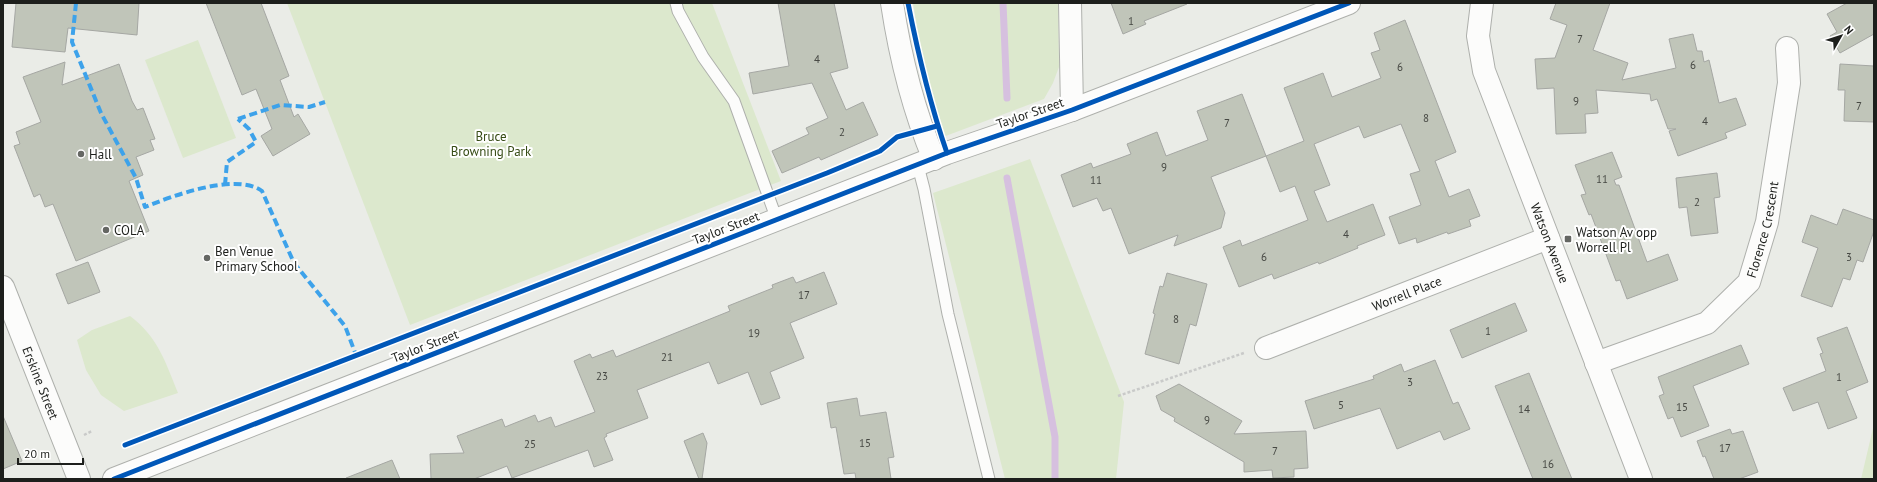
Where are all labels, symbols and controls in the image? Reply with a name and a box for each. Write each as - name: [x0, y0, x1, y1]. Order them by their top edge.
- house number: 1: [1128, 14, 1134, 28]
- north arrow: [1821, 16, 1861, 56]
- text: N: [1841, 22, 1856, 37]
- house number: 7: [1577, 32, 1583, 46]
- house number: 4: [814, 52, 820, 66]
- house number: 6: [1690, 58, 1696, 72]
- house number: 6: [1397, 60, 1403, 74]
- street label: Taylor Street: [994, 93, 1067, 132]
- house number: 9: [1573, 94, 1579, 108]
- house number: 7: [1856, 99, 1862, 113]
- house number: 8: [1423, 111, 1429, 125]
- house number: 4: [1702, 114, 1708, 128]
- house number: 7: [1224, 116, 1230, 130]
- house number: 2: [839, 125, 845, 139]
- park label: Bruce Browning Park: [451, 128, 532, 160]
- place label: Hall: [89, 146, 112, 163]
- marker: Hall: [76, 149, 86, 159]
- house number: 9: [1161, 160, 1167, 174]
- house number: 11: [1596, 172, 1608, 186]
- house number: 11: [1090, 173, 1102, 187]
- street label: Florence Crescent: [1742, 180, 1782, 280]
- house number: 2: [1694, 195, 1700, 209]
- street label: Watson Avenue: [1527, 201, 1573, 285]
- street label: Taylor Street: [690, 207, 762, 249]
- place label: COLA: [114, 222, 145, 239]
- place label: Watson Av opp Worrell Pl: [1576, 224, 1657, 256]
- marker: COLA: [101, 225, 111, 235]
- house number: 4: [1343, 227, 1349, 241]
- marker: Watson Av opp Worrell Pl: [1563, 234, 1573, 244]
- place label: Ben Venue Primary School: [215, 243, 298, 275]
- house number: 6: [1261, 250, 1267, 264]
- house number: 3: [1846, 250, 1852, 264]
- marker: Ben Venue Primary School: [202, 253, 212, 263]
- street label: Worrell Place: [1369, 272, 1444, 314]
- house number: 17: [798, 288, 810, 302]
- house number: 8: [1173, 312, 1179, 326]
- house number: 1: [1485, 324, 1491, 338]
- street label: Taylor Street: [389, 325, 461, 367]
- house number: 19: [748, 326, 760, 340]
- street label: Erskine Street: [19, 344, 63, 422]
- house number: 21: [661, 350, 673, 364]
- house number: 23: [596, 369, 608, 383]
- house number: 1: [1836, 370, 1842, 384]
- house number: 3: [1407, 375, 1413, 389]
- house number: 5: [1338, 398, 1344, 412]
- house number: 15: [1676, 400, 1688, 414]
- house number: 14: [1518, 402, 1530, 416]
- house number: 9: [1204, 413, 1210, 427]
- house number: 15: [859, 436, 871, 450]
- house number: 25: [524, 437, 536, 451]
- scale bar: [18, 440, 83, 466]
- house number: 17: [1719, 441, 1731, 455]
- house number: 7: [1272, 444, 1278, 458]
- text: 20 m: [24, 446, 50, 461]
- house number: 16: [1542, 457, 1554, 471]

